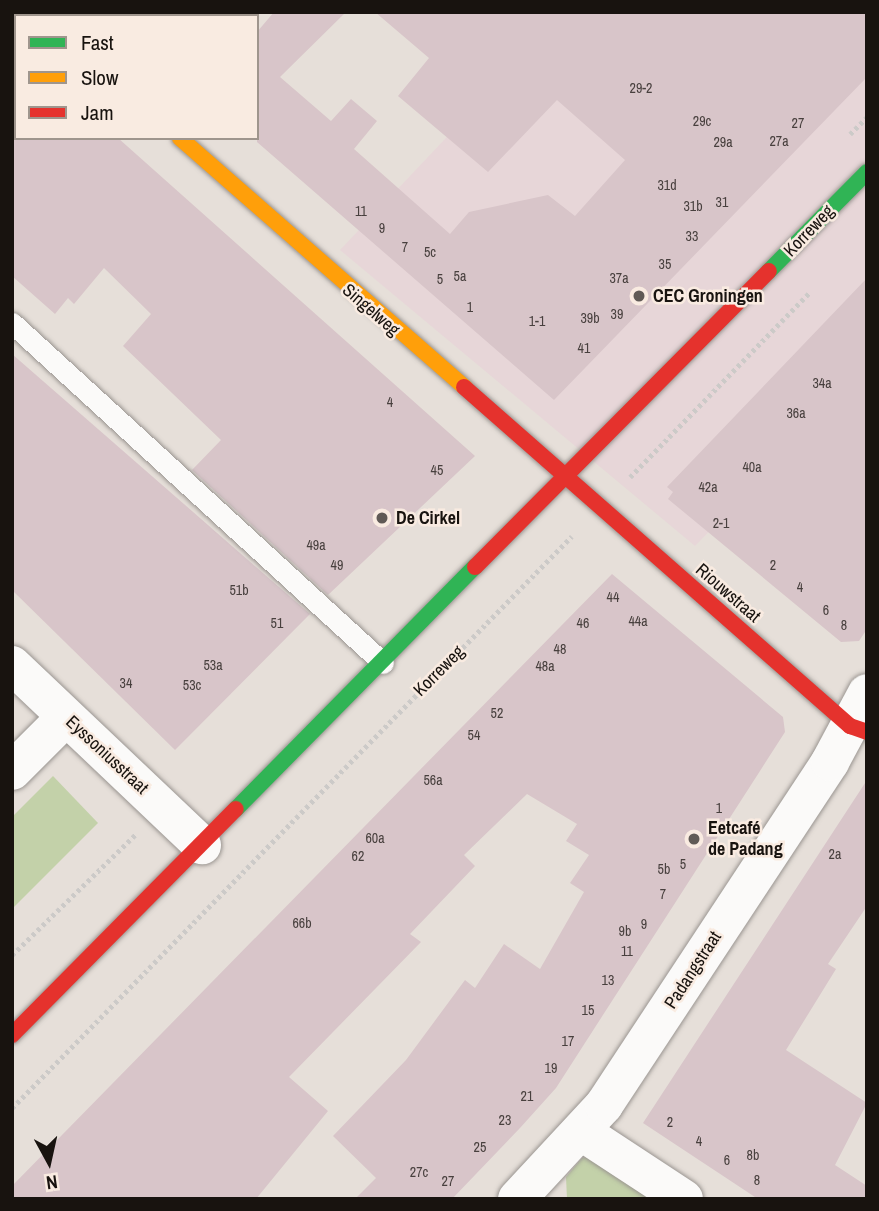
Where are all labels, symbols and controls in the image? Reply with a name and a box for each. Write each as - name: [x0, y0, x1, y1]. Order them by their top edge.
- legend: [14, 14, 259, 140]
- text: Fast: [81, 28, 114, 57]
- text: Slow: [81, 63, 118, 92]
- house number: 29-2: [630, 80, 652, 96]
- text: Jam: [81, 98, 114, 127]
- house number: 29c: [693, 113, 711, 129]
- house number: 27: [792, 115, 804, 131]
- house number: 27a: [769, 133, 789, 149]
- house number: 29a: [713, 134, 733, 150]
- house number: 31d: [657, 177, 677, 193]
- house number: 31: [716, 194, 728, 210]
- house number: 31b: [683, 198, 703, 214]
- street label: Korreweg: [779, 201, 839, 261]
- house number: 11: [355, 203, 367, 219]
- house number: 9: [379, 220, 385, 236]
- house number: 33: [686, 228, 698, 244]
- house number: 7: [402, 239, 408, 255]
- house number: 5c: [424, 244, 436, 260]
- house number: 35: [659, 256, 671, 272]
- house number: 5a: [454, 268, 466, 284]
- house number: 37a: [609, 270, 629, 286]
- house number: 5: [437, 271, 443, 287]
- street label: Singelweg: [338, 279, 404, 341]
- place label: CEC Groningen: [653, 285, 763, 307]
- marker: CEC Groningen: [631, 288, 647, 304]
- house number: 1: [467, 299, 473, 315]
- house number: 39: [611, 306, 623, 322]
- house number: 39b: [580, 310, 600, 326]
- house number: 1-1: [529, 313, 545, 329]
- house number: 41: [578, 340, 590, 356]
- house number: 34a: [812, 375, 832, 391]
- house number: 4: [387, 394, 393, 410]
- house number: 36a: [786, 405, 806, 421]
- house number: 40a: [742, 459, 762, 475]
- house number: 45: [431, 462, 443, 478]
- house number: 42a: [698, 479, 718, 495]
- place label: De Cirkel: [396, 507, 460, 529]
- marker: De Cirkel: [374, 510, 390, 526]
- house number: 2-1: [713, 515, 729, 531]
- house number: 49a: [306, 537, 326, 553]
- house number: 49: [331, 557, 343, 573]
- house number: 2: [770, 557, 776, 573]
- street label: Riouwstraat: [691, 559, 765, 627]
- house number: 4: [797, 579, 803, 595]
- house number: 51b: [229, 582, 249, 598]
- house number: 44: [607, 589, 619, 605]
- house number: 6: [823, 602, 829, 618]
- house number: 44a: [628, 613, 648, 629]
- house number: 51: [271, 615, 283, 631]
- house number: 46: [577, 615, 589, 631]
- house number: 8: [841, 617, 847, 633]
- street label: Korreweg: [409, 641, 469, 701]
- house number: 48: [554, 641, 566, 657]
- house number: 53a: [203, 657, 223, 673]
- house number: 48a: [535, 658, 555, 674]
- house number: 34: [120, 675, 132, 691]
- house number: 53c: [183, 677, 201, 693]
- house number: 52: [491, 705, 503, 721]
- street label: Eyssoniusstraat: [61, 711, 153, 799]
- house number: 54: [468, 727, 480, 743]
- house number: 56a: [423, 772, 443, 788]
- house number: 1: [716, 800, 722, 816]
- place label: Eetcafé de Padang: [708, 818, 783, 860]
- house number: 60a: [365, 830, 385, 846]
- marker: Eetcafé de Padang: [686, 831, 702, 847]
- house number: 2a: [829, 846, 841, 862]
- house number: 62: [352, 848, 364, 864]
- house number: 5: [680, 856, 686, 872]
- house number: 5b: [658, 861, 670, 877]
- house number: 7: [660, 886, 666, 902]
- house number: 66b: [292, 915, 312, 931]
- house number: 9: [641, 916, 647, 932]
- house number: 9b: [619, 923, 631, 939]
- street label: Padangstraat: [660, 927, 726, 1013]
- house number: 11: [621, 943, 633, 959]
- house number: 13: [602, 972, 614, 988]
- house number: 15: [582, 1002, 594, 1018]
- house number: 17: [562, 1033, 574, 1049]
- house number: 19: [545, 1060, 557, 1076]
- house number: 21: [521, 1088, 533, 1104]
- house number: 23: [499, 1112, 511, 1128]
- house number: 2: [667, 1114, 673, 1130]
- north arrow: [14, 1127, 84, 1197]
- house number: 4: [696, 1133, 702, 1149]
- house number: 25: [474, 1139, 486, 1155]
- house number: 8b: [747, 1147, 759, 1163]
- house number: 6: [724, 1152, 730, 1168]
- house number: 27c: [410, 1164, 428, 1180]
- text: N: [45, 1169, 59, 1196]
- house number: 8: [754, 1172, 760, 1188]
- house number: 27: [442, 1173, 454, 1189]

